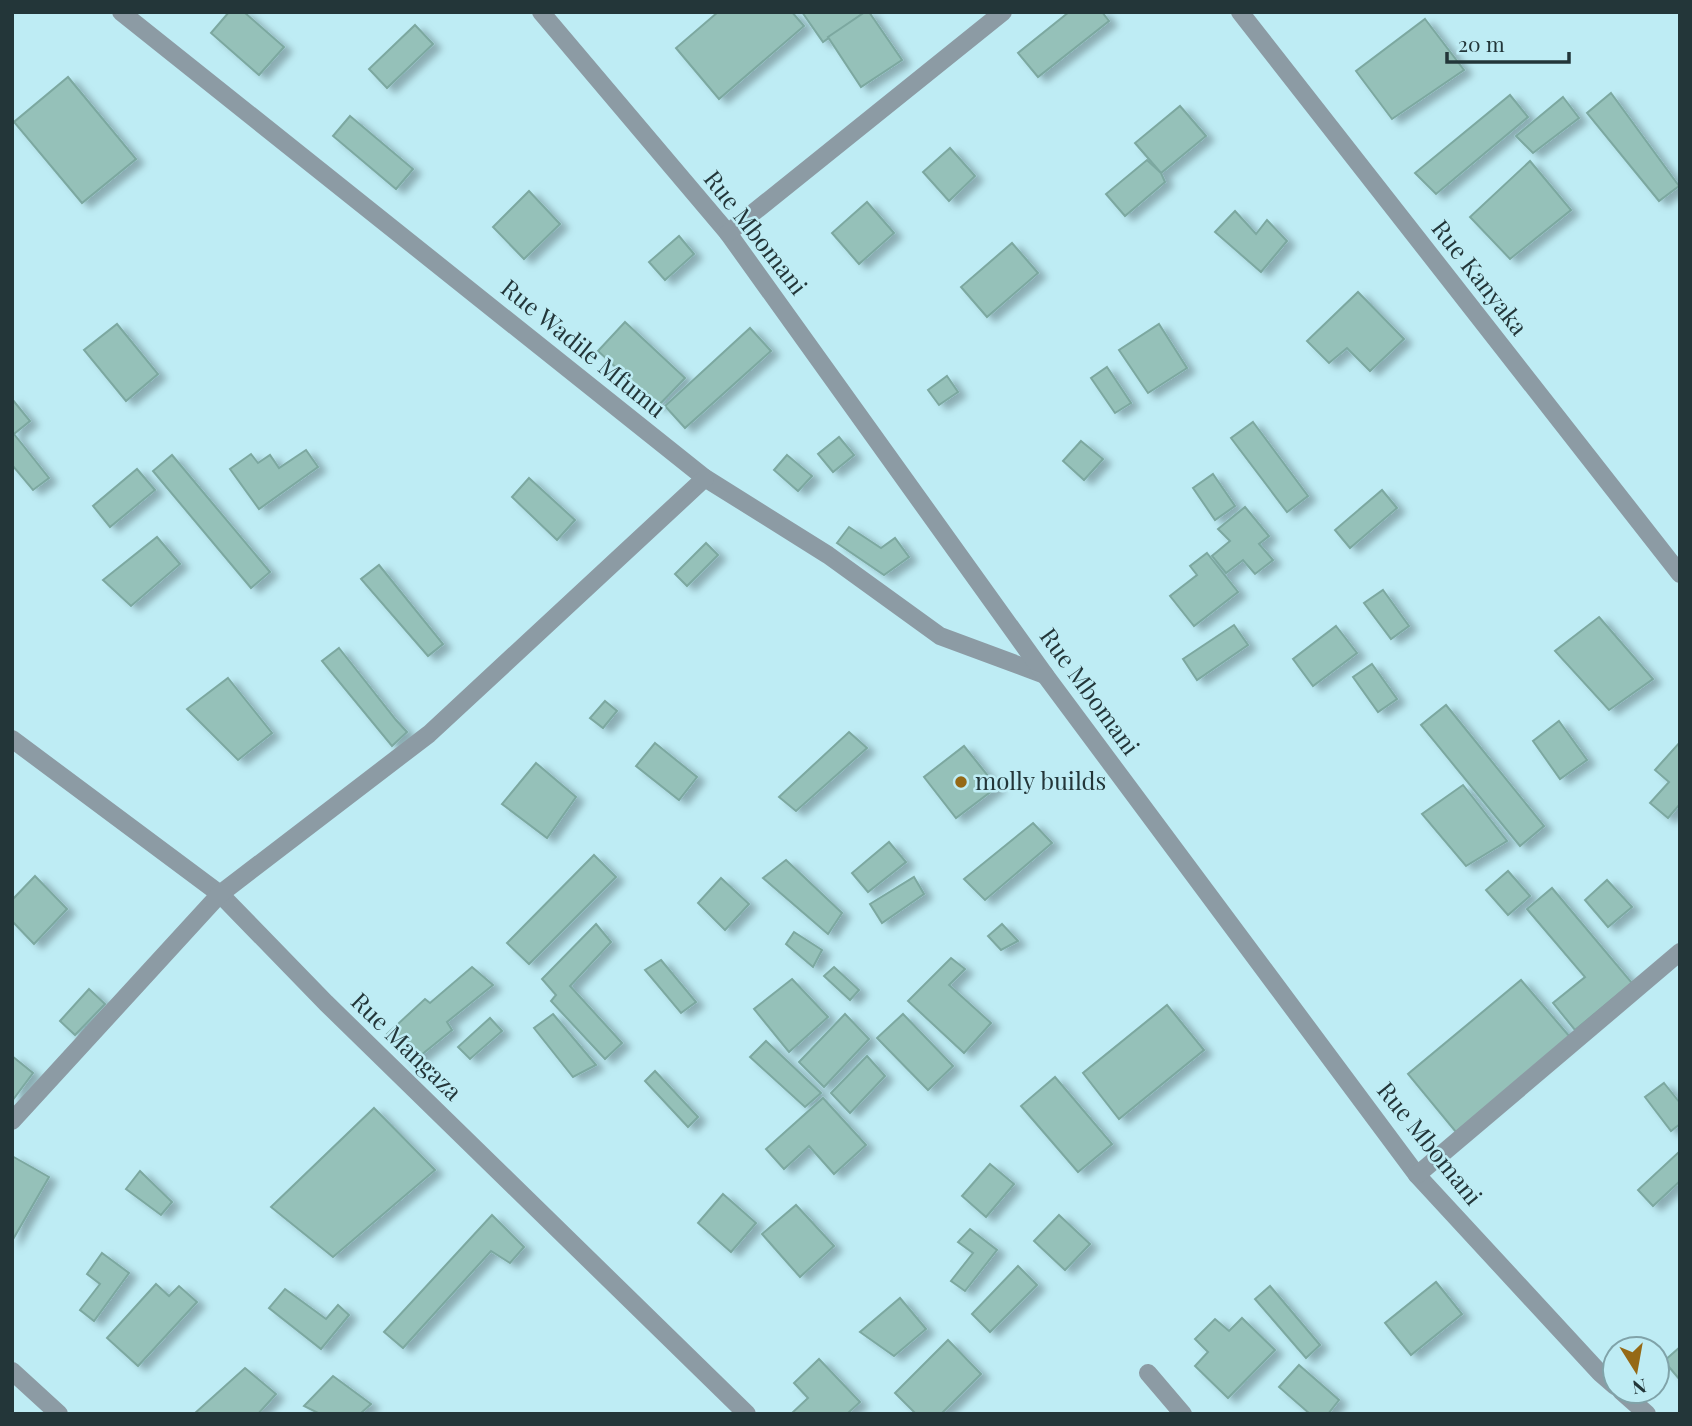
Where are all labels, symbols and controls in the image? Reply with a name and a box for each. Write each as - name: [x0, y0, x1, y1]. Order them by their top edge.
- scale bar: [1447, 21, 1570, 65]
- text: 20 m: [1458, 29, 1505, 57]
- street label: Rue Mbomani: [698, 163, 815, 301]
- street label: Rue Kanyaka: [1425, 212, 1536, 341]
- street label: Rue Wadile Mfumu: [495, 271, 673, 424]
- street label: Rue Mbomani: [1034, 621, 1148, 761]
- place label: molly builds: [975, 764, 1106, 796]
- marker: molly builds: [953, 774, 969, 790]
- street label: Rue Mangaza: [345, 985, 470, 1106]
- street label: Rue Mbomani: [1371, 1074, 1490, 1211]
- north arrow: [1601, 1335, 1671, 1405]
- text: N: [1630, 1374, 1649, 1402]

